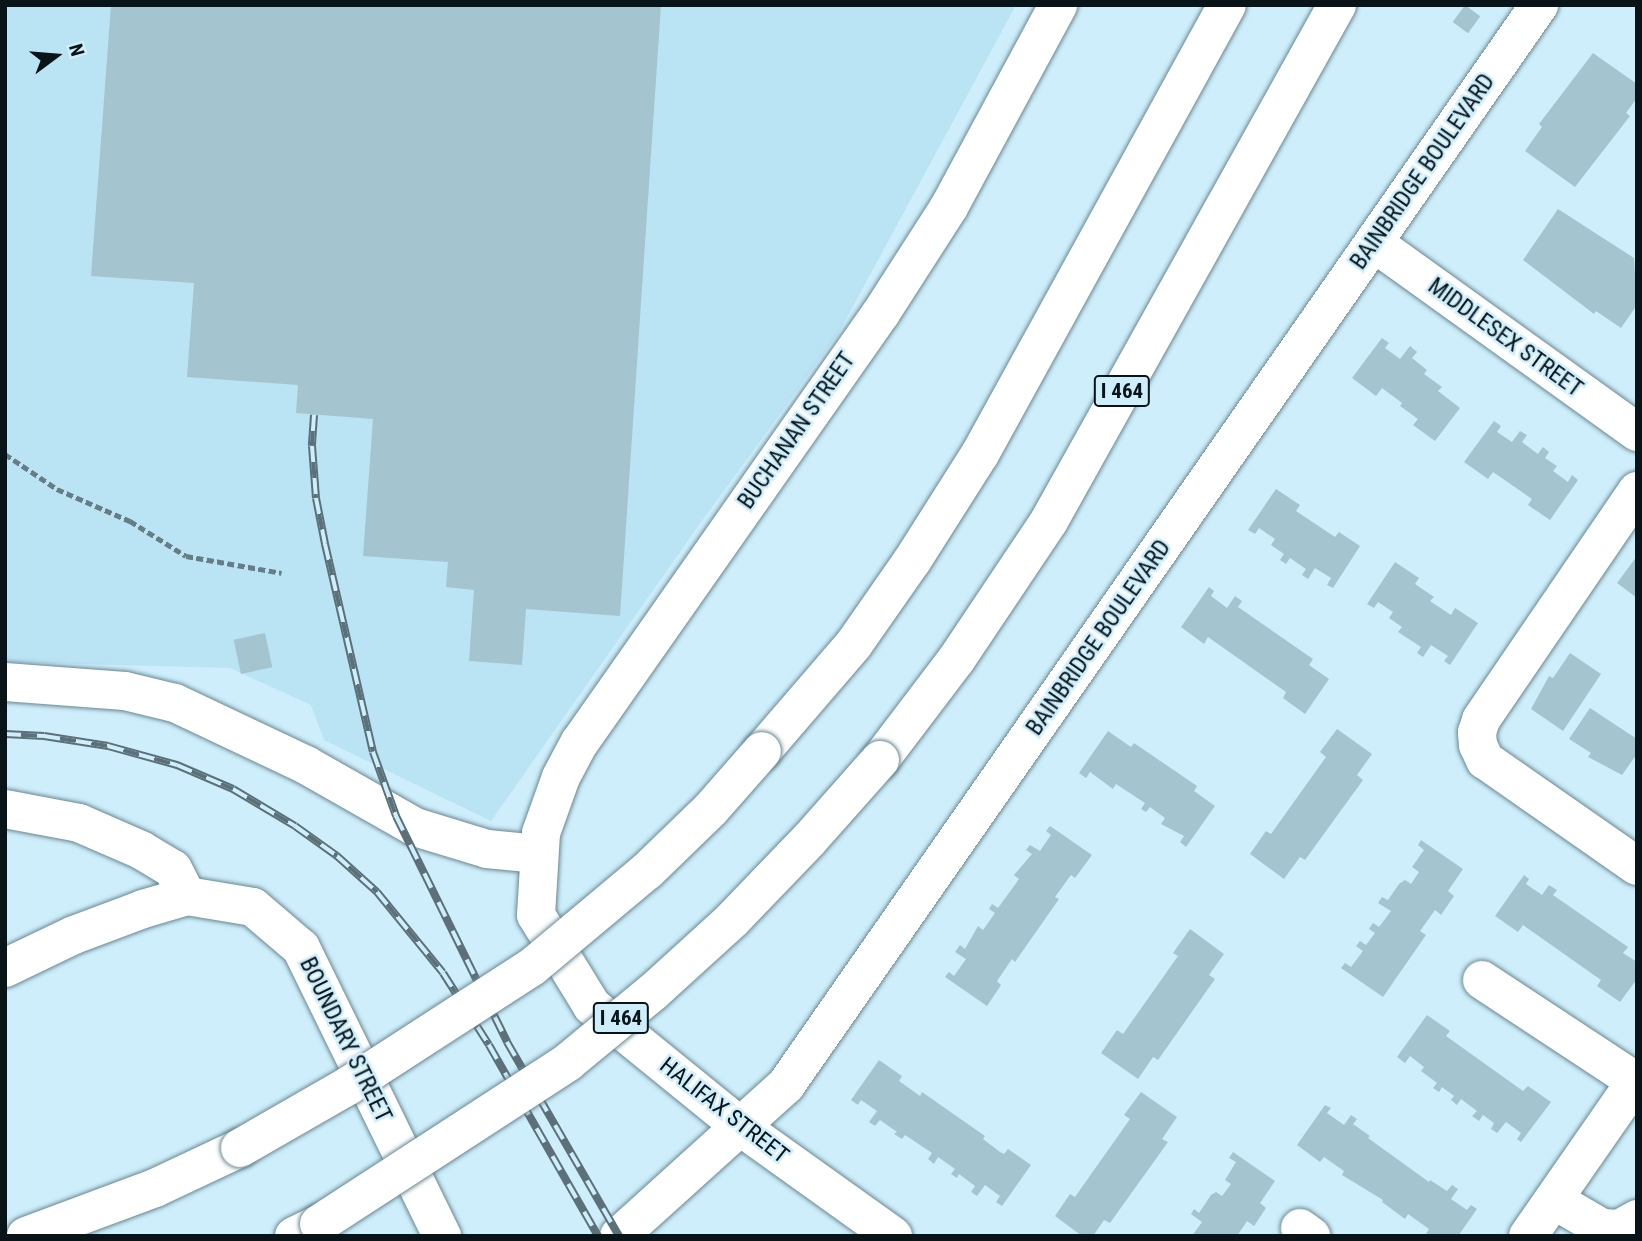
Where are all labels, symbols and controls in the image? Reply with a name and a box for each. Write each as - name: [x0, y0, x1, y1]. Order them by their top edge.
- north arrow: [21, 21, 91, 91]
- text: N: [64, 41, 89, 59]
- street label: BAINBRIDGE BOULEVARD: [1345, 69, 1501, 275]
- street label: MIDDLESEX STREET: [1422, 273, 1588, 403]
- street label: BUCHANAN STREET: [733, 347, 861, 515]
- road number: I 464: [1092, 374, 1152, 408]
- street label: BAINBRIDGE BOULEVARD: [1021, 535, 1177, 741]
- street label: BOUNDARY STREET: [293, 953, 397, 1127]
- road number: I 464: [591, 1000, 651, 1036]
- street label: HALIFAX STREET: [654, 1052, 794, 1170]

